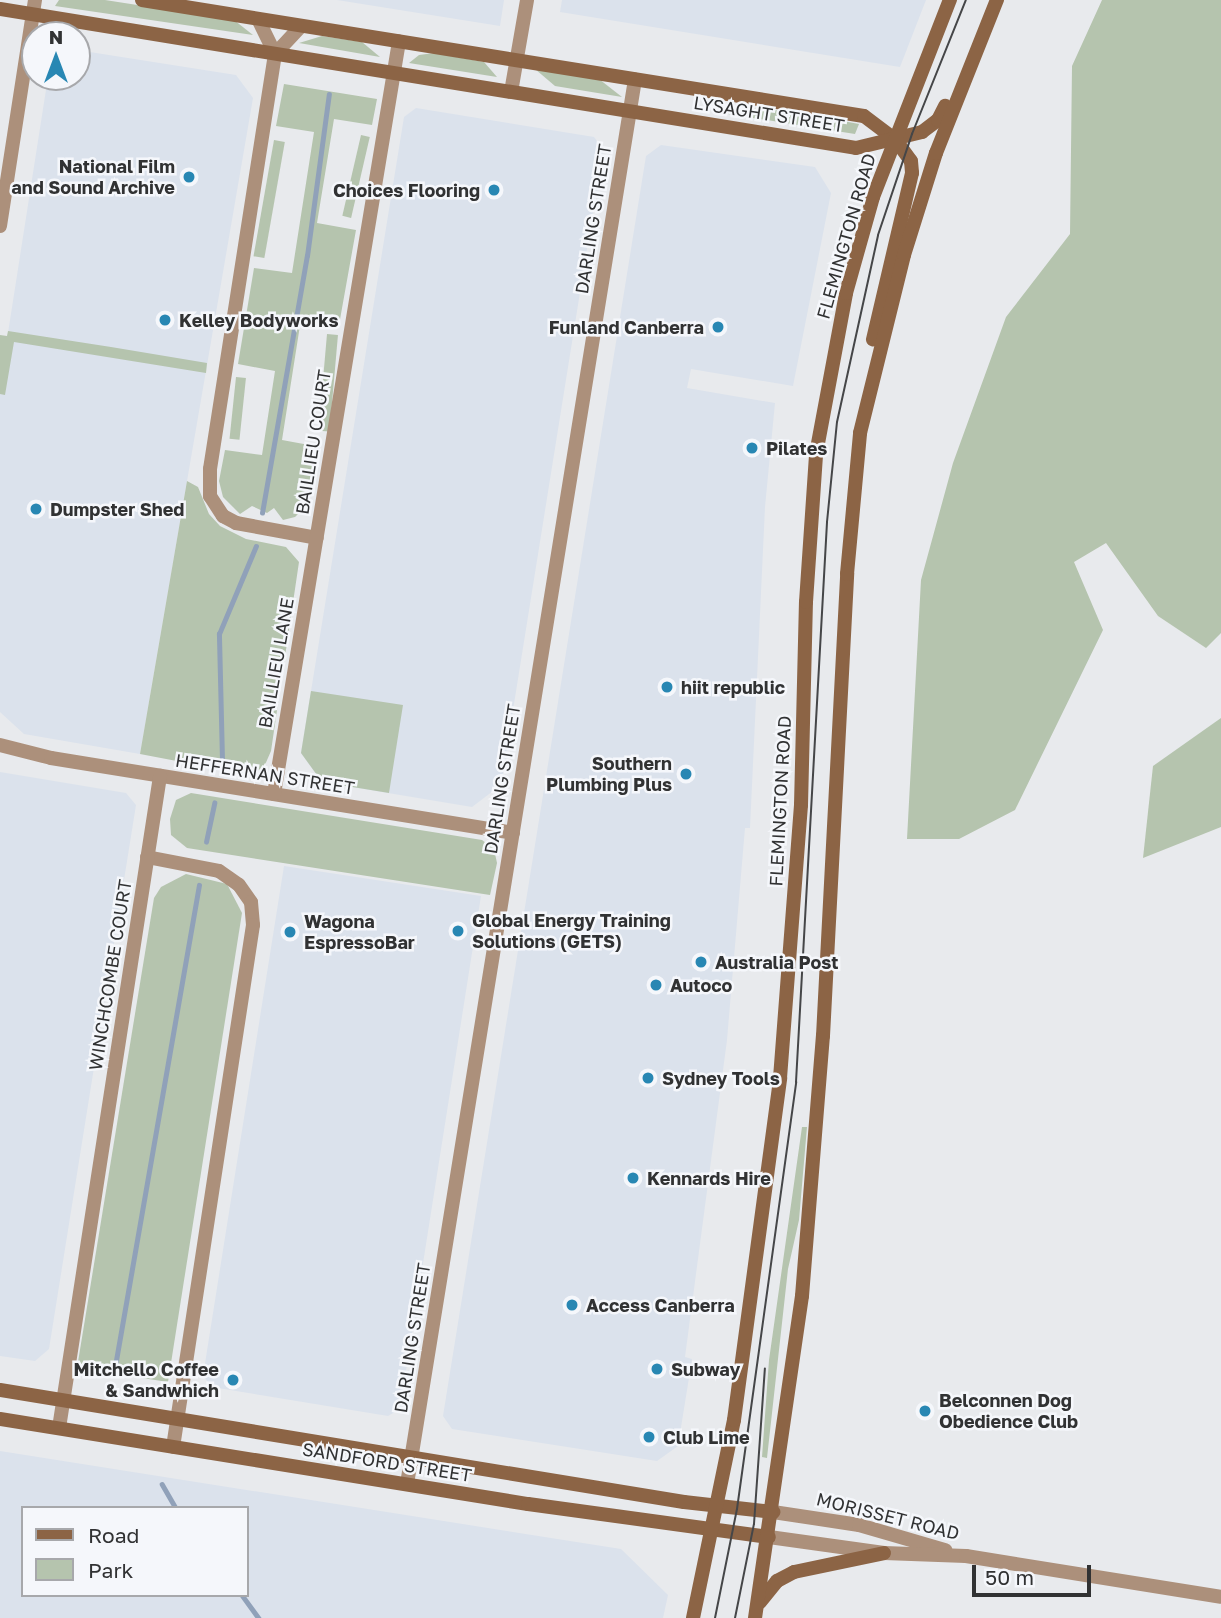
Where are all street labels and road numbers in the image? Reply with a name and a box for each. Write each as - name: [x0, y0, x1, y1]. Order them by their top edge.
- street label: LYSAGHT STREET: [692, 91, 846, 137]
- street label: DARLING STREET: [570, 143, 616, 295]
- street label: FLEMINGTON ROAD: [812, 151, 880, 321]
- street label: BAILLIEU COURT: [291, 368, 335, 516]
- street label: BAILLIEU LANE: [254, 596, 298, 730]
- street label: DARLING STREET: [479, 703, 525, 855]
- street label: FLEMINGTON ROAD: [765, 715, 795, 887]
- street label: HEFFERNAN STREET: [174, 749, 356, 799]
- street label: WINCHCOMBE COURT: [84, 878, 136, 1072]
- street label: DARLING STREET: [389, 1262, 435, 1414]
- street label: SANDFORD STREET: [301, 1438, 473, 1486]
- street label: MORISSET ROAD: [814, 1488, 962, 1544]

